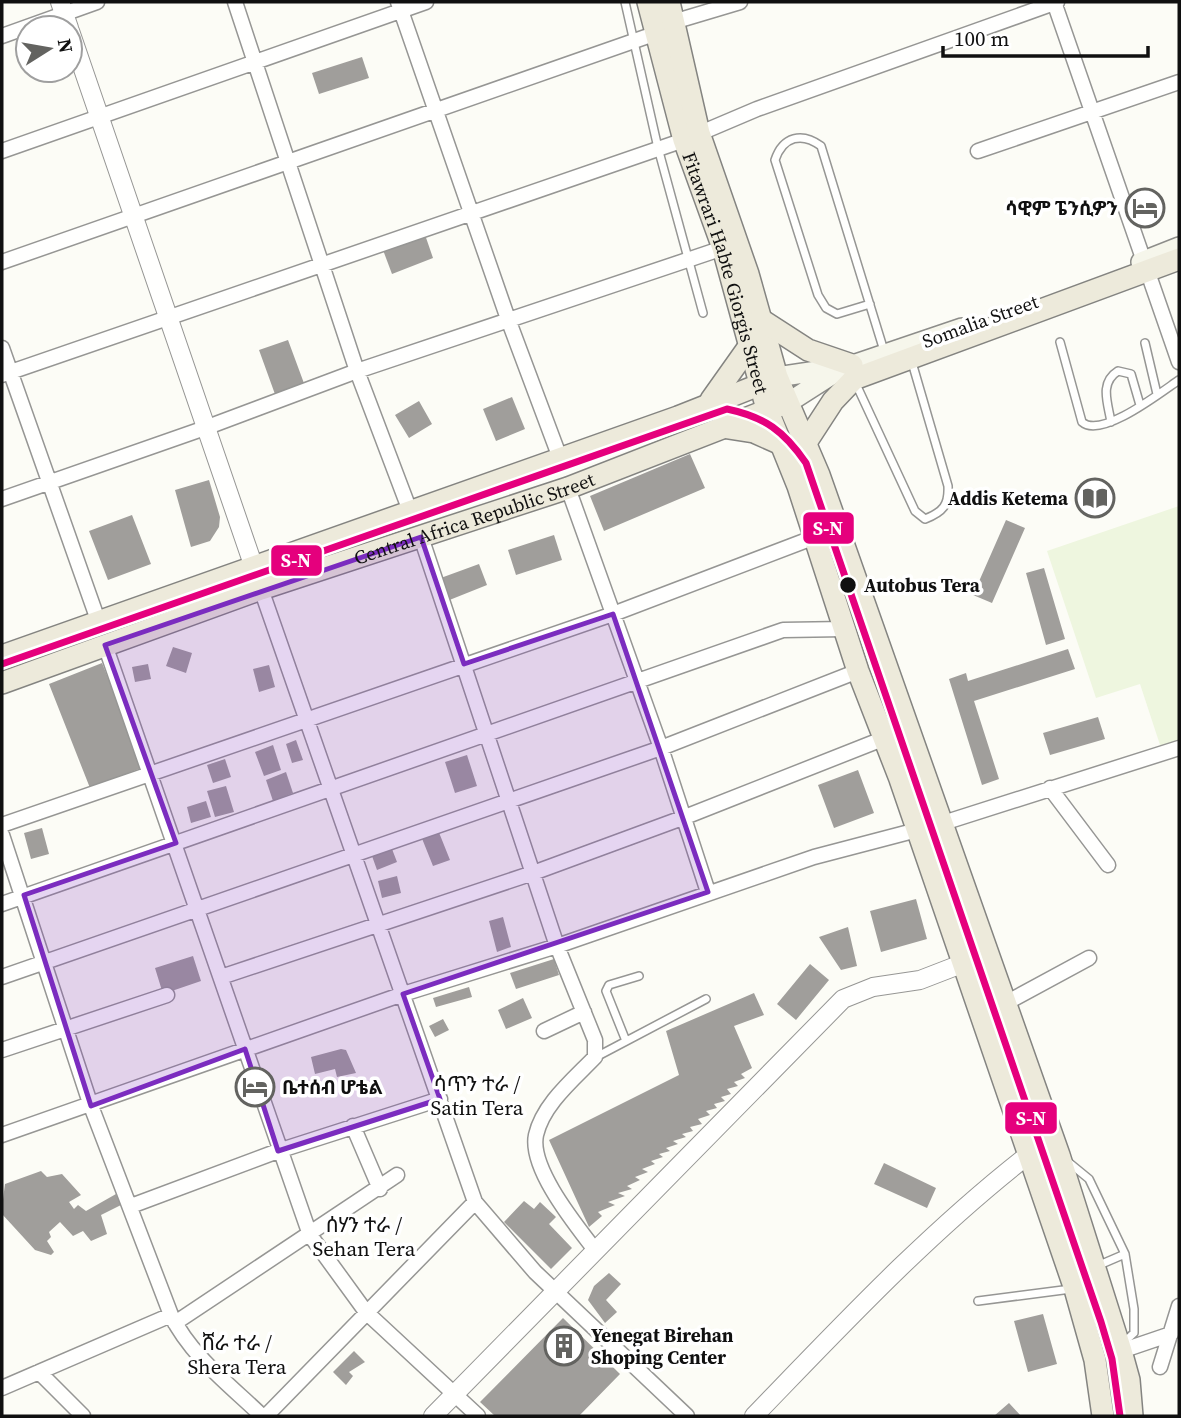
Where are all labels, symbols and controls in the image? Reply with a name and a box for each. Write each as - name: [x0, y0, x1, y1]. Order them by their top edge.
- north arrow: [14, 14, 84, 84]
- scale bar: [943, 14, 1148, 58]
- text: 100 m: [954, 24, 1009, 53]
- text: N: [52, 36, 80, 55]
- street label: Fitawrari Habte Giorgis Street: [676, 148, 775, 397]
- hotel icon: ሳዊም ፔንሲዎን: [1124, 187, 1166, 229]
- place label: ሳዊም ፔንሲዎን: [1005, 195, 1118, 221]
- street label: Somalia Street: [918, 288, 1042, 354]
- street label: Central Africa Republic Street: [350, 466, 599, 571]
- library icon: Addis Ketema: [1074, 477, 1116, 519]
- place label: Addis Ketema: [948, 485, 1069, 511]
- line badge: S-N: [802, 511, 855, 545]
- text: S-N: [813, 515, 843, 541]
- line badge: S-N: [270, 544, 323, 577]
- text: S-N: [281, 547, 311, 573]
- place label: Autobus Tera: [864, 572, 981, 598]
- marker: Autobus Tera: [838, 575, 858, 595]
- hotel icon: ቤተሰብ ሆቴል: [234, 1066, 276, 1108]
- district label: ሳጥን ተራ / Satin Tera: [431, 1069, 524, 1122]
- place label: ቤተሰብ ሆቴል: [282, 1074, 383, 1100]
- line badge: S-N: [1004, 1101, 1058, 1135]
- text: S-N: [1016, 1105, 1046, 1131]
- district label: ሰሃን ተራ / Sehan Tera: [313, 1210, 416, 1263]
- place label: Yenegat Birehan Shoping Center: [591, 1322, 734, 1370]
- building icon: Yenegat Birehan Shoping Center: [543, 1325, 585, 1367]
- district label: ሸራ ተራ / Shera Tera: [188, 1328, 287, 1381]

